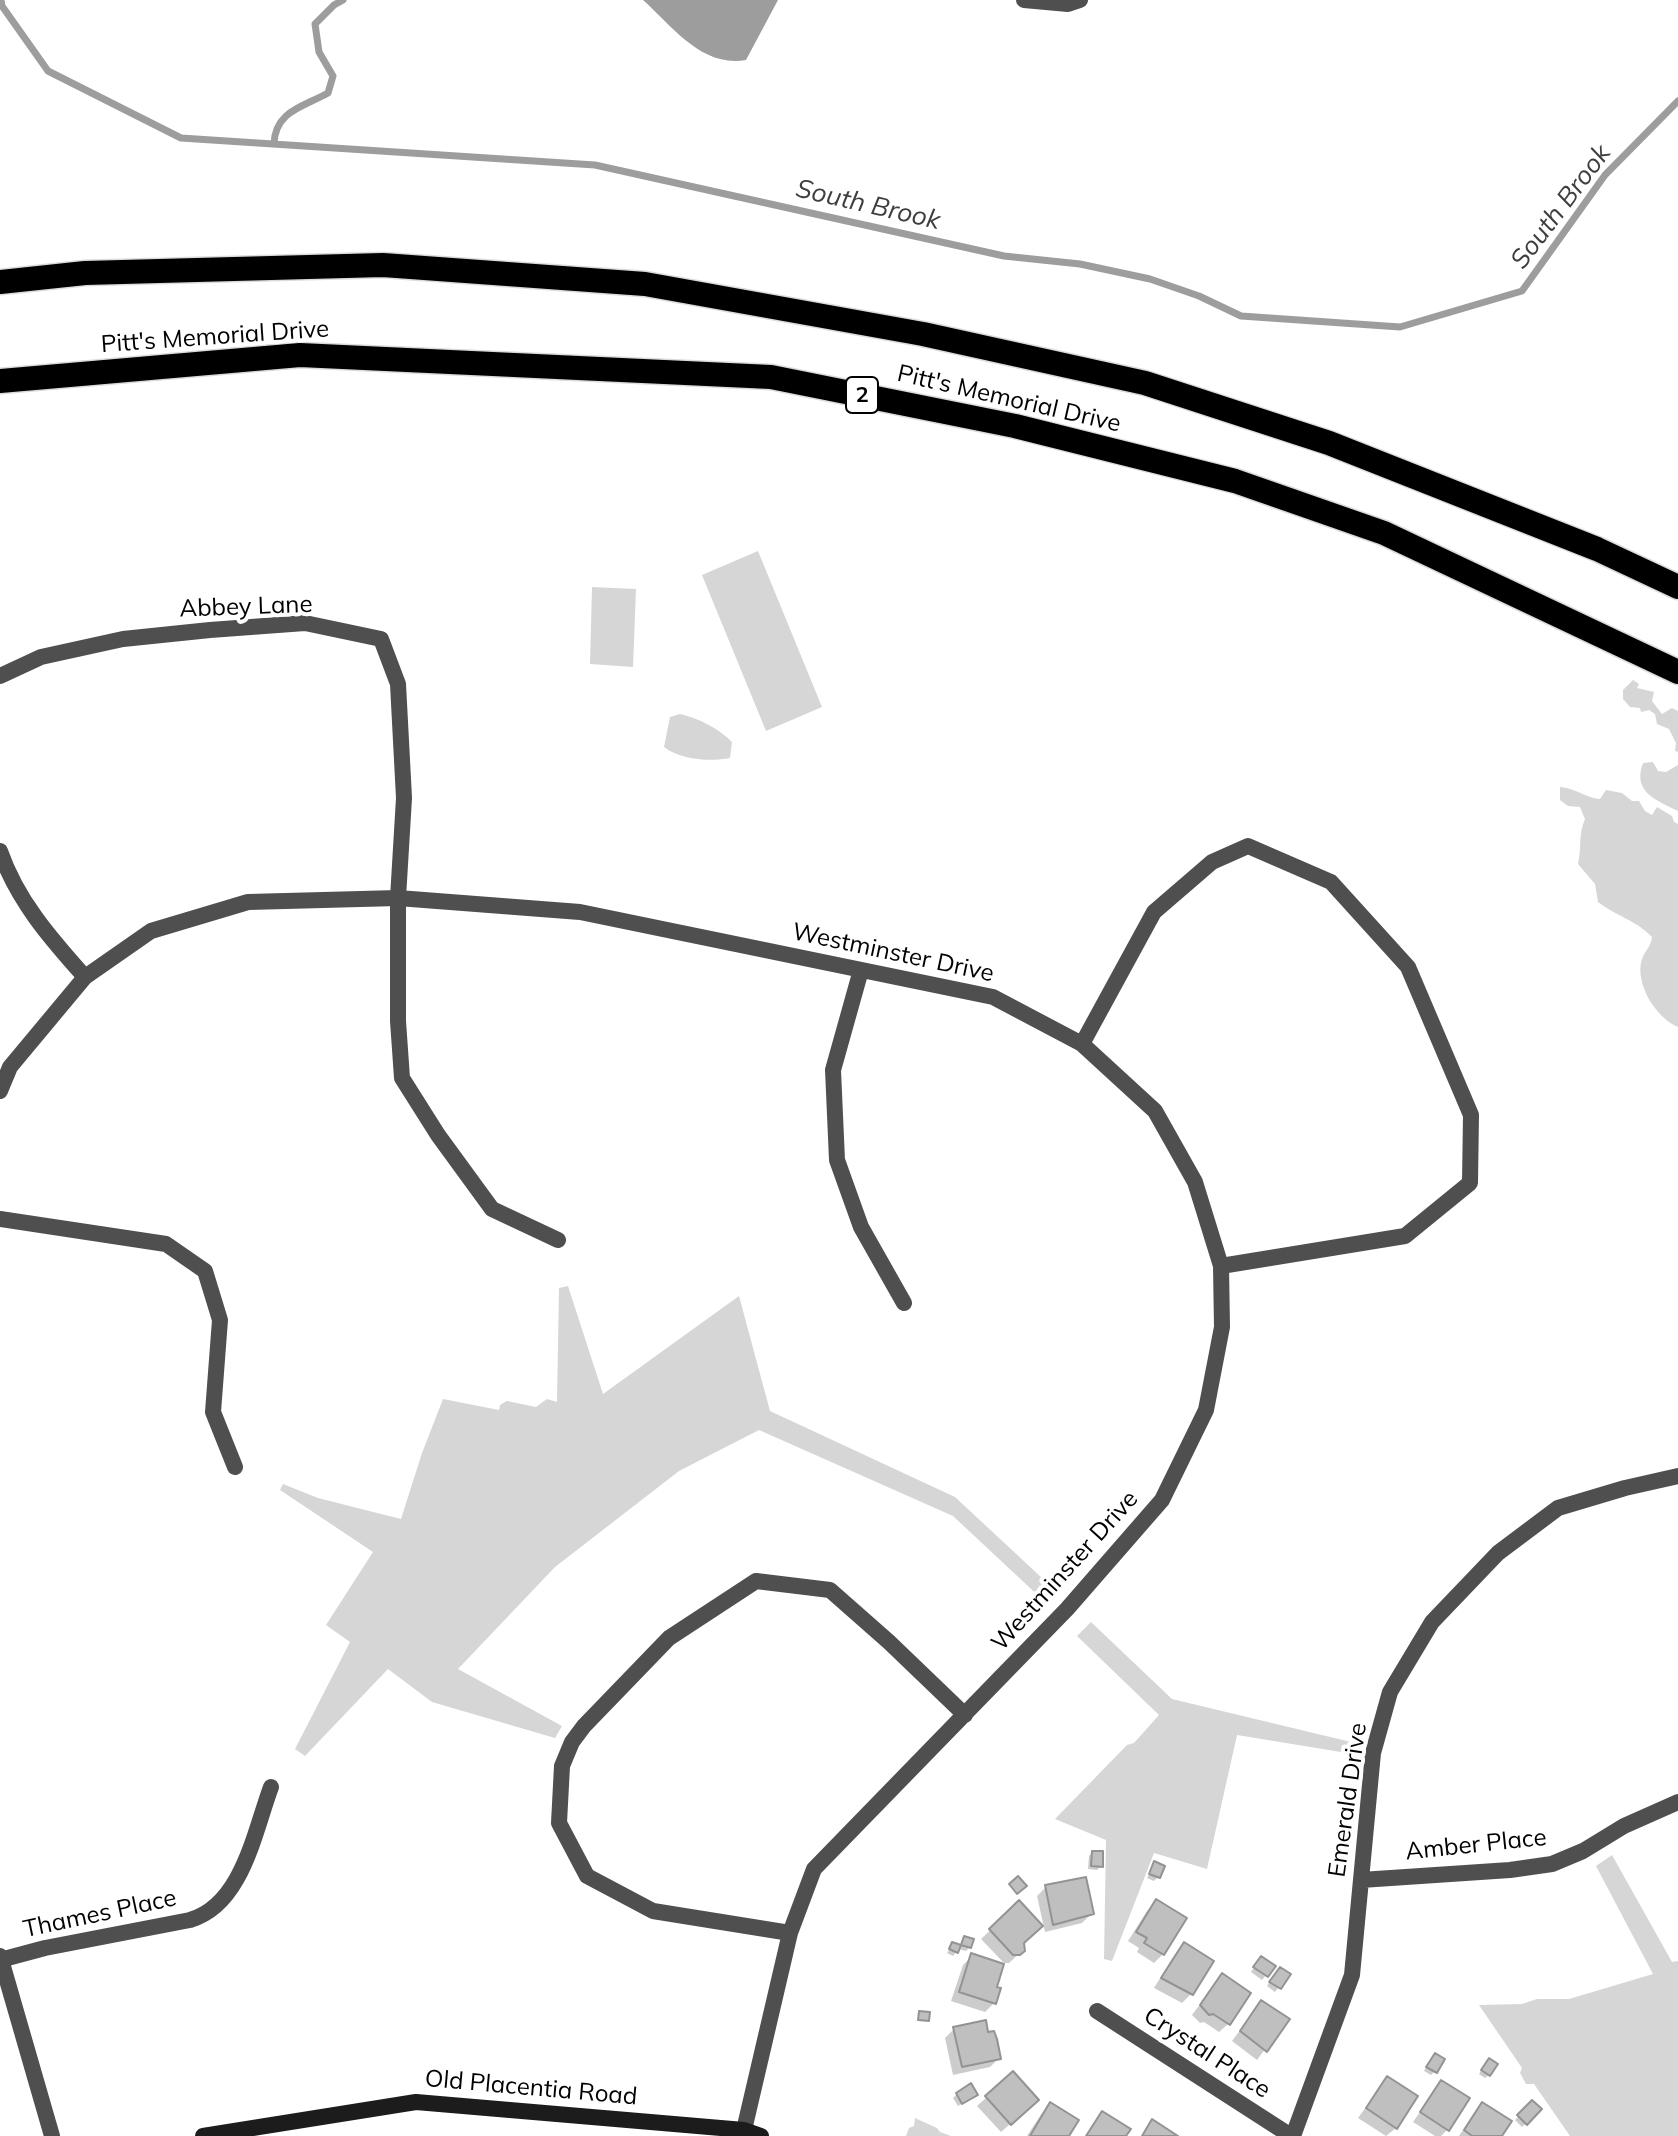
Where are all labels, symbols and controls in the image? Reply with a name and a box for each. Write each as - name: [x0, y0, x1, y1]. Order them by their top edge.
- water label: South Brook: [1504, 139, 1618, 275]
- water label: South Brook: [793, 173, 943, 237]
- street label: Pitt's Memorial Drive: [100, 315, 330, 359]
- street label: Pitt's Memorial Drive: [894, 359, 1124, 439]
- road number: 2: [846, 377, 878, 413]
- street label: Abbey Lane: [179, 590, 313, 624]
- street label: Westminster Drive: [790, 918, 996, 988]
- street label: Westminster Drive: [986, 1485, 1144, 1657]
- street label: Emerald Drive: [1323, 1721, 1373, 1879]
- street label: Amber Place: [1404, 1823, 1548, 1867]
- street label: Thames Place: [21, 1884, 179, 1944]
- street label: Crystal Place: [1138, 2001, 1276, 2105]
- street label: Old Placentia Road: [424, 2064, 638, 2112]

